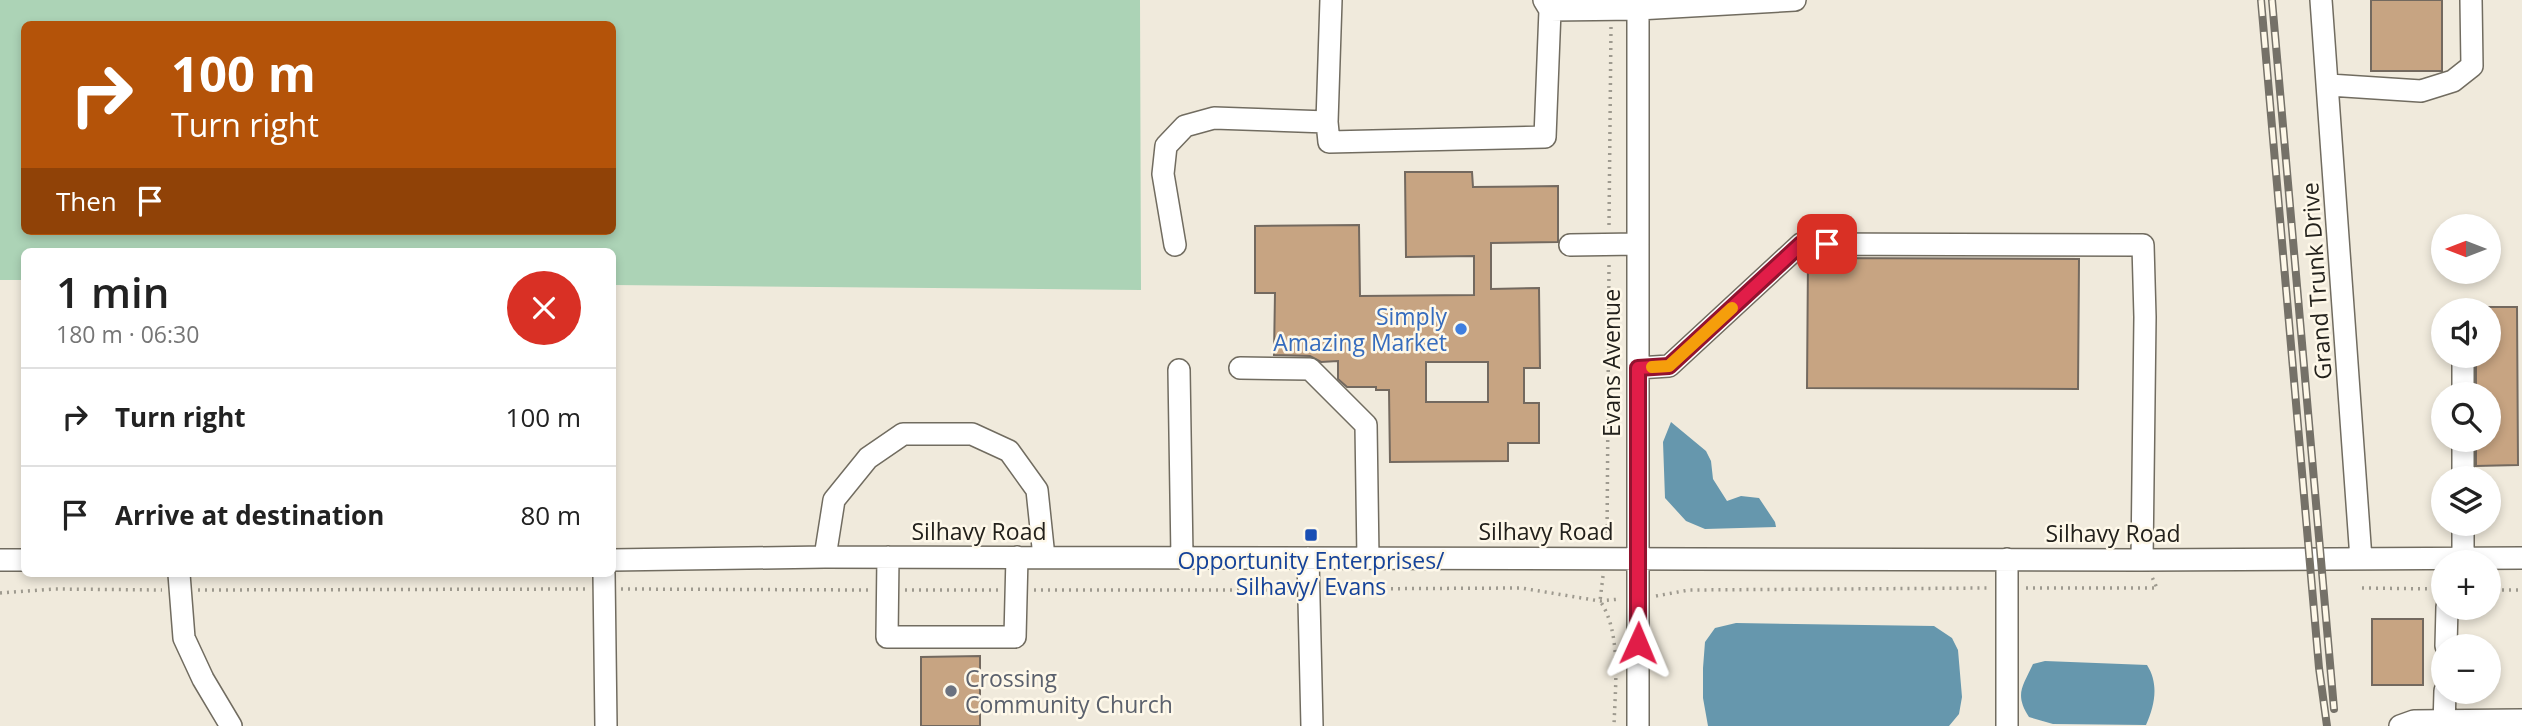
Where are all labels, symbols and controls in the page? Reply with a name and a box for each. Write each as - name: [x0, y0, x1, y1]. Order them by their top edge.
- text: 100 m: [171, 40, 316, 106]
- icon: right: [56, 49, 147, 140]
- text: Turn right: [171, 103, 319, 146]
- street label: Grand Trunk Drive: [2293, 181, 2339, 381]
- icon: arrive: [131, 182, 169, 220]
- text: Then: [56, 183, 117, 219]
- pin: [1797, 214, 1857, 274]
- north arrow: [2431, 214, 2501, 284]
- map controls: [2431, 214, 2501, 704]
- icon: arrive: [1808, 225, 1846, 263]
- text: 1 min: [56, 263, 169, 320]
- button: close: [507, 271, 581, 345]
- street label: Evans Avenue: [1595, 289, 1627, 437]
- button: sound: [2431, 298, 2501, 368]
- place label: Simply Amazing Market: [1273, 300, 1447, 358]
- text: 180 m · 06:30: [56, 318, 199, 350]
- marker: Simply Amazing Market: [1453, 321, 1469, 337]
- button: search: [2431, 382, 2501, 452]
- icon: right: [56, 398, 94, 436]
- text: Turn right: [115, 399, 246, 435]
- text: 100 m: [506, 399, 581, 435]
- button: layers: [2431, 466, 2501, 536]
- icon: arrive: [56, 496, 94, 534]
- text: Arrive at destination: [115, 497, 384, 533]
- text: 80 m: [520, 497, 581, 533]
- street label: Silhavy Road: [912, 515, 1046, 547]
- street label: Silhavy Road: [1479, 515, 1613, 547]
- street label: Silhavy Road: [2046, 517, 2180, 549]
- marker: Opportunity Enterprises/ Silhavy/ Evans: [1303, 527, 1319, 543]
- place label: Opportunity Enterprises/ Silhavy/ Evans: [1177, 544, 1445, 602]
- button: +: [2431, 550, 2501, 620]
- position arrow: [1601, 606, 1675, 680]
- button: −: [2431, 634, 2501, 704]
- place label: Crossing Community Church: [965, 662, 1173, 720]
- marker: Crossing Community Church: [943, 683, 959, 699]

